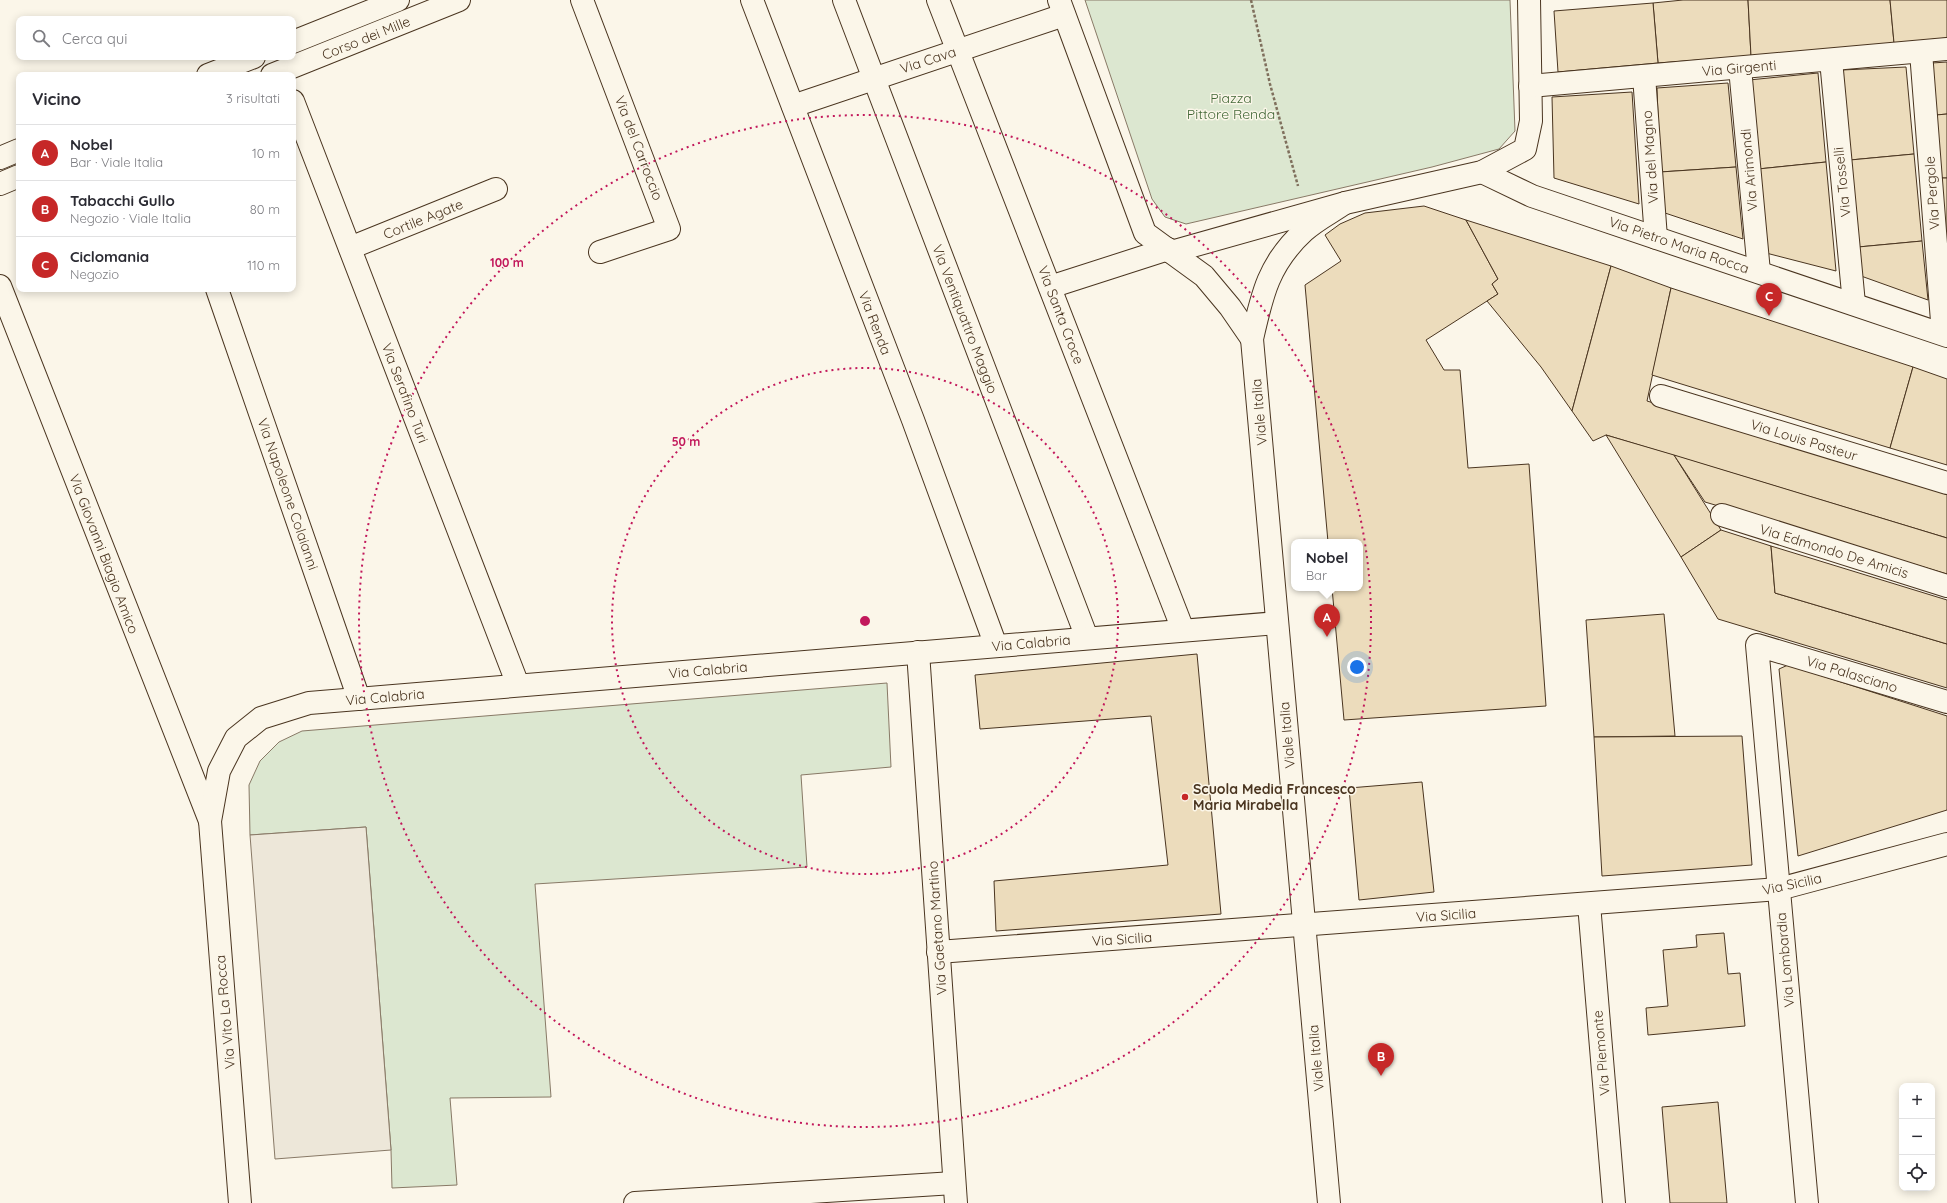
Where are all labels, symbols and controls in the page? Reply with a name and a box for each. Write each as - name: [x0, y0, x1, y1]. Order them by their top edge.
- street label: Corso dei Mille: [319, 12, 413, 64]
- search box: [16, 16, 296, 60]
- icon: search: [30, 27, 52, 49]
- text: Cerca qui: [62, 29, 128, 48]
- street label: Via Cava: [898, 42, 958, 78]
- street label: Via Girgenti: [1701, 56, 1777, 80]
- text: Vicino: [32, 88, 81, 109]
- park label: Piazza Pittore Renda: [1187, 89, 1275, 123]
- text: 3 risultati: [226, 90, 280, 106]
- street label: Via del Carroccio: [611, 93, 667, 203]
- street label: Via del Magno: [1638, 110, 1662, 204]
- street label: Via Arimondi: [1736, 128, 1762, 212]
- text: Nobel: [70, 135, 113, 154]
- text: A: [41, 145, 49, 161]
- text: 10 m: [252, 145, 280, 161]
- street label: Via Tosselli: [1829, 146, 1855, 218]
- text: Bar · Viale Italia: [70, 154, 163, 170]
- street label: Via Pergole: [1920, 155, 1944, 230]
- text: Tabacchi Gullo: [70, 191, 175, 210]
- street label: Cortile Agate: [381, 195, 466, 243]
- text: B: [41, 201, 49, 217]
- text: 80 m: [250, 201, 280, 217]
- text: Negozio · Viale Italia: [70, 210, 191, 226]
- street label: Via Pietro Maria Rocca: [1606, 212, 1752, 278]
- street label: Via Ventiquattro Maggio: [928, 242, 1002, 396]
- text: Ciclomania: [70, 247, 149, 266]
- text: 100 m: [490, 255, 524, 270]
- text: C: [41, 257, 49, 273]
- text: 110 m: [247, 257, 280, 273]
- street label: Via Santa Croce: [1034, 263, 1088, 367]
- text: Negozio: [70, 266, 119, 282]
- pin: C: [1756, 283, 1782, 316]
- street label: Via Renda: [855, 289, 895, 357]
- street label: Via Serafino Turi: [378, 340, 432, 446]
- street label: Viale Italia: [1247, 378, 1271, 446]
- street label: Via Louis Pasteur: [1748, 415, 1860, 465]
- street label: Via Napoleone Colaianni: [254, 416, 322, 572]
- text: 50 m: [672, 434, 700, 449]
- street label: Via Giovanni Biagio Amico: [65, 472, 143, 636]
- street label: Via Edmondo De Amicis: [1757, 520, 1911, 582]
- popup: [1291, 539, 1363, 591]
- text: Nobel: [1306, 548, 1348, 567]
- text: Bar: [1306, 567, 1327, 583]
- pin: A: [1314, 604, 1340, 637]
- centre of rings: [858, 614, 872, 628]
- street label: Via Calabria: [991, 631, 1071, 655]
- street label: Via Palasciano: [1804, 652, 1900, 696]
- your location: [1347, 657, 1367, 677]
- street label: Via Calabria: [668, 658, 748, 682]
- street label: Via Calabria: [345, 685, 425, 709]
- street label: Viale Italia: [1275, 701, 1299, 769]
- place label: Scuola Media Francesco Maria Mirabella: [1193, 780, 1356, 814]
- marker: Scuola Media Francesco Maria Mirabella: [1180, 792, 1190, 802]
- street label: Via Gaetano Martino: [923, 860, 951, 996]
- street label: Via Sicilia: [1761, 869, 1823, 899]
- street label: Via Sicilia: [1415, 904, 1477, 926]
- street label: Via Lombardia: [1772, 912, 1798, 1008]
- street label: Via Sicilia: [1091, 928, 1153, 950]
- street label: Via Vito La Rocca: [211, 954, 239, 1070]
- street label: Via Piemonte: [1588, 1009, 1614, 1097]
- street label: Viale Italia: [1304, 1024, 1328, 1092]
- pin: B: [1368, 1043, 1394, 1076]
- map controls: [1899, 1083, 1935, 1191]
- button: +: [1899, 1083, 1935, 1119]
- button: −: [1899, 1119, 1935, 1155]
- button: locate: [1899, 1155, 1935, 1191]

